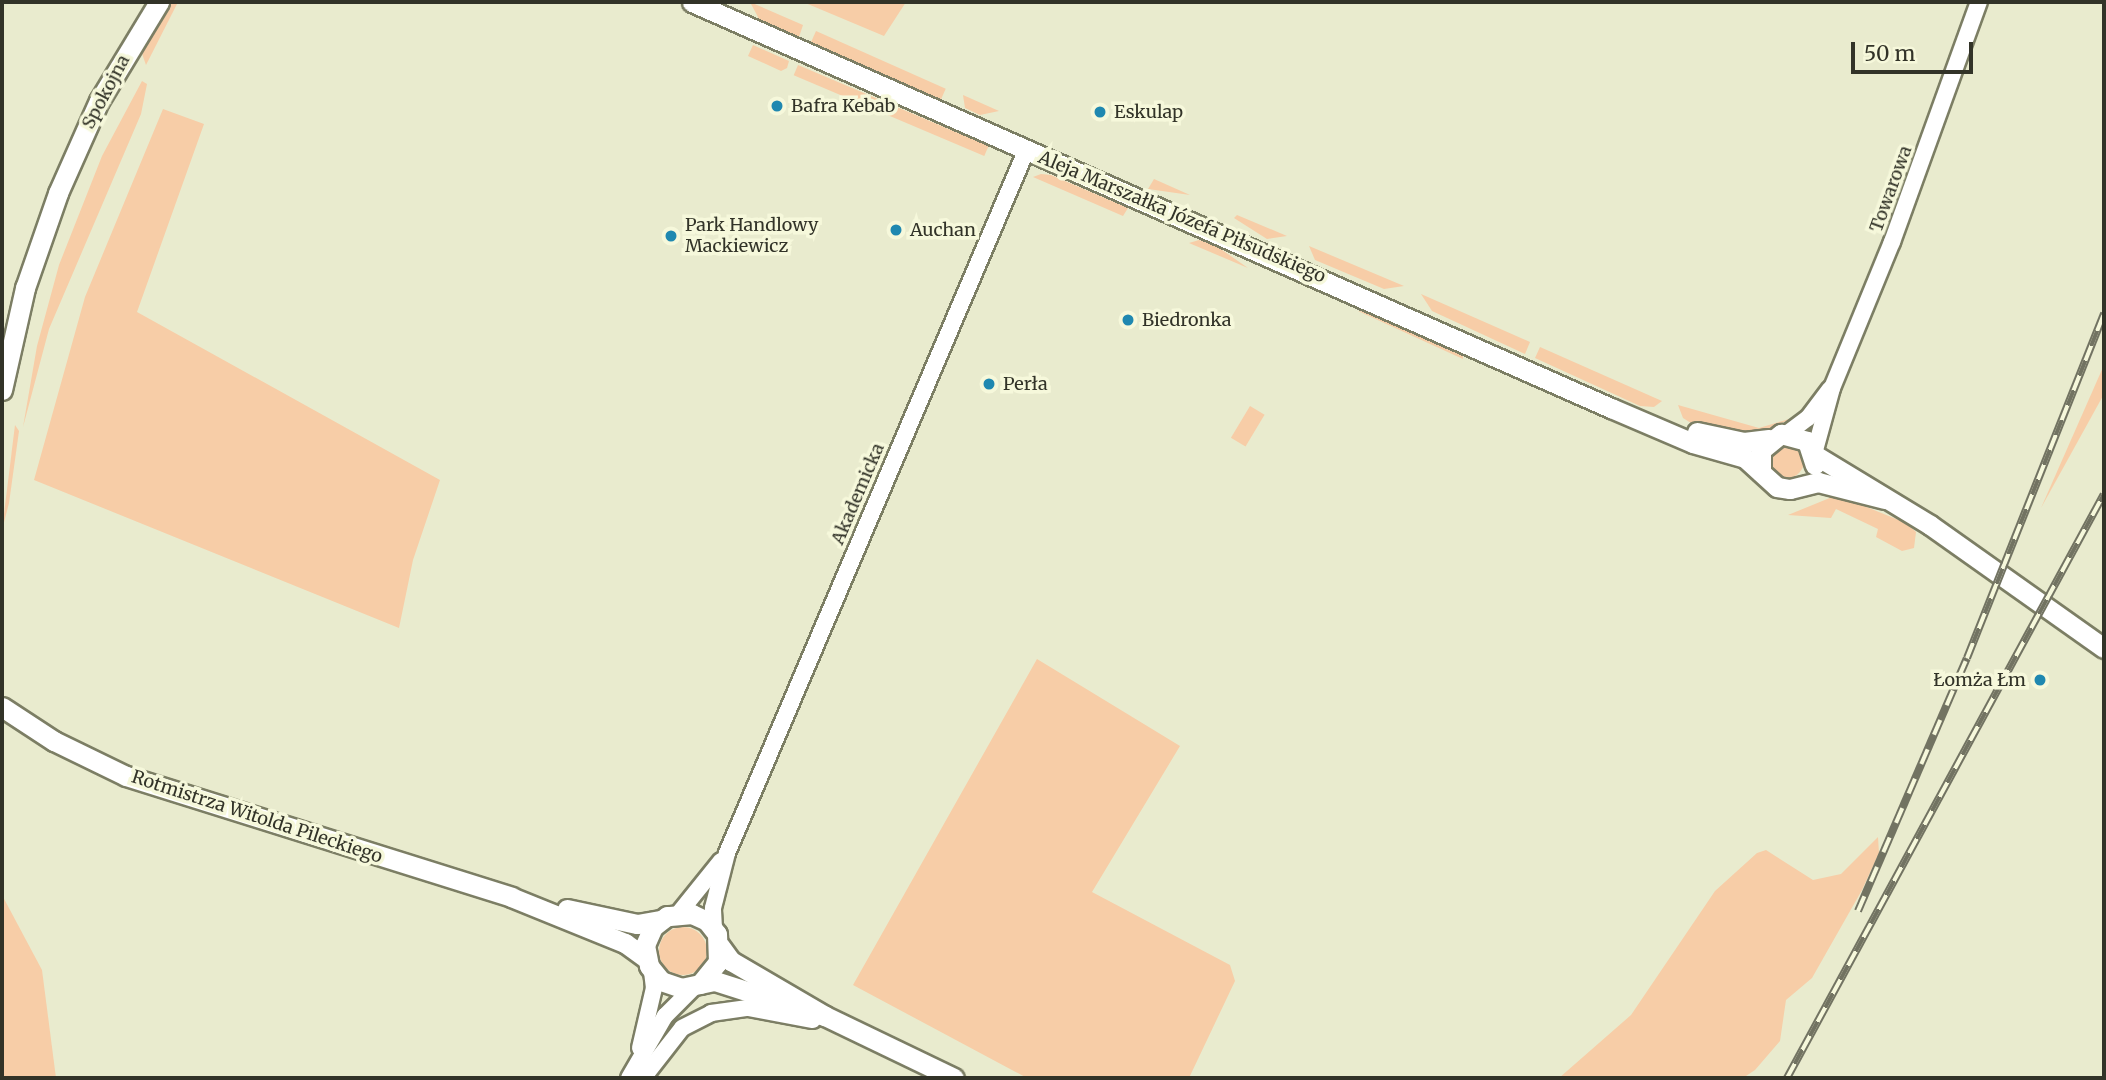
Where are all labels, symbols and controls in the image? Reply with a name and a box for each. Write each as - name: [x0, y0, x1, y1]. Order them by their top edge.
- scale bar: [1854, 28, 1976, 72]
- text: 50 m: [1864, 40, 1915, 67]
- street label: Spokojna: [78, 51, 134, 133]
- place label: Bafra Kebab: [791, 95, 895, 117]
- marker: Bafra Kebab: [769, 98, 785, 114]
- place label: Eskulap: [1114, 101, 1183, 123]
- marker: Eskulap: [1092, 104, 1108, 120]
- street label: Towarowa: [1865, 143, 1917, 235]
- street label: Aleja Marszałka Józefa Piłsudskiego: [1035, 146, 1329, 288]
- place label: Park Handlowy Mackiewicz: [685, 215, 819, 258]
- place label: Auchan: [910, 219, 976, 241]
- marker: Auchan: [888, 222, 904, 238]
- marker: Park Handlowy Mackiewicz: [663, 228, 679, 244]
- place label: Biedronka: [1142, 309, 1231, 331]
- marker: Biedronka: [1120, 312, 1136, 328]
- place label: Perła: [1003, 373, 1048, 395]
- marker: Perła: [981, 376, 997, 392]
- street label: Akademicka: [827, 440, 889, 548]
- place label: Łomża Łm: [1933, 669, 2026, 691]
- marker: Łomża Łm: [2032, 672, 2048, 688]
- street label: Rotmistrza Witolda Pileckiego: [129, 766, 385, 868]

